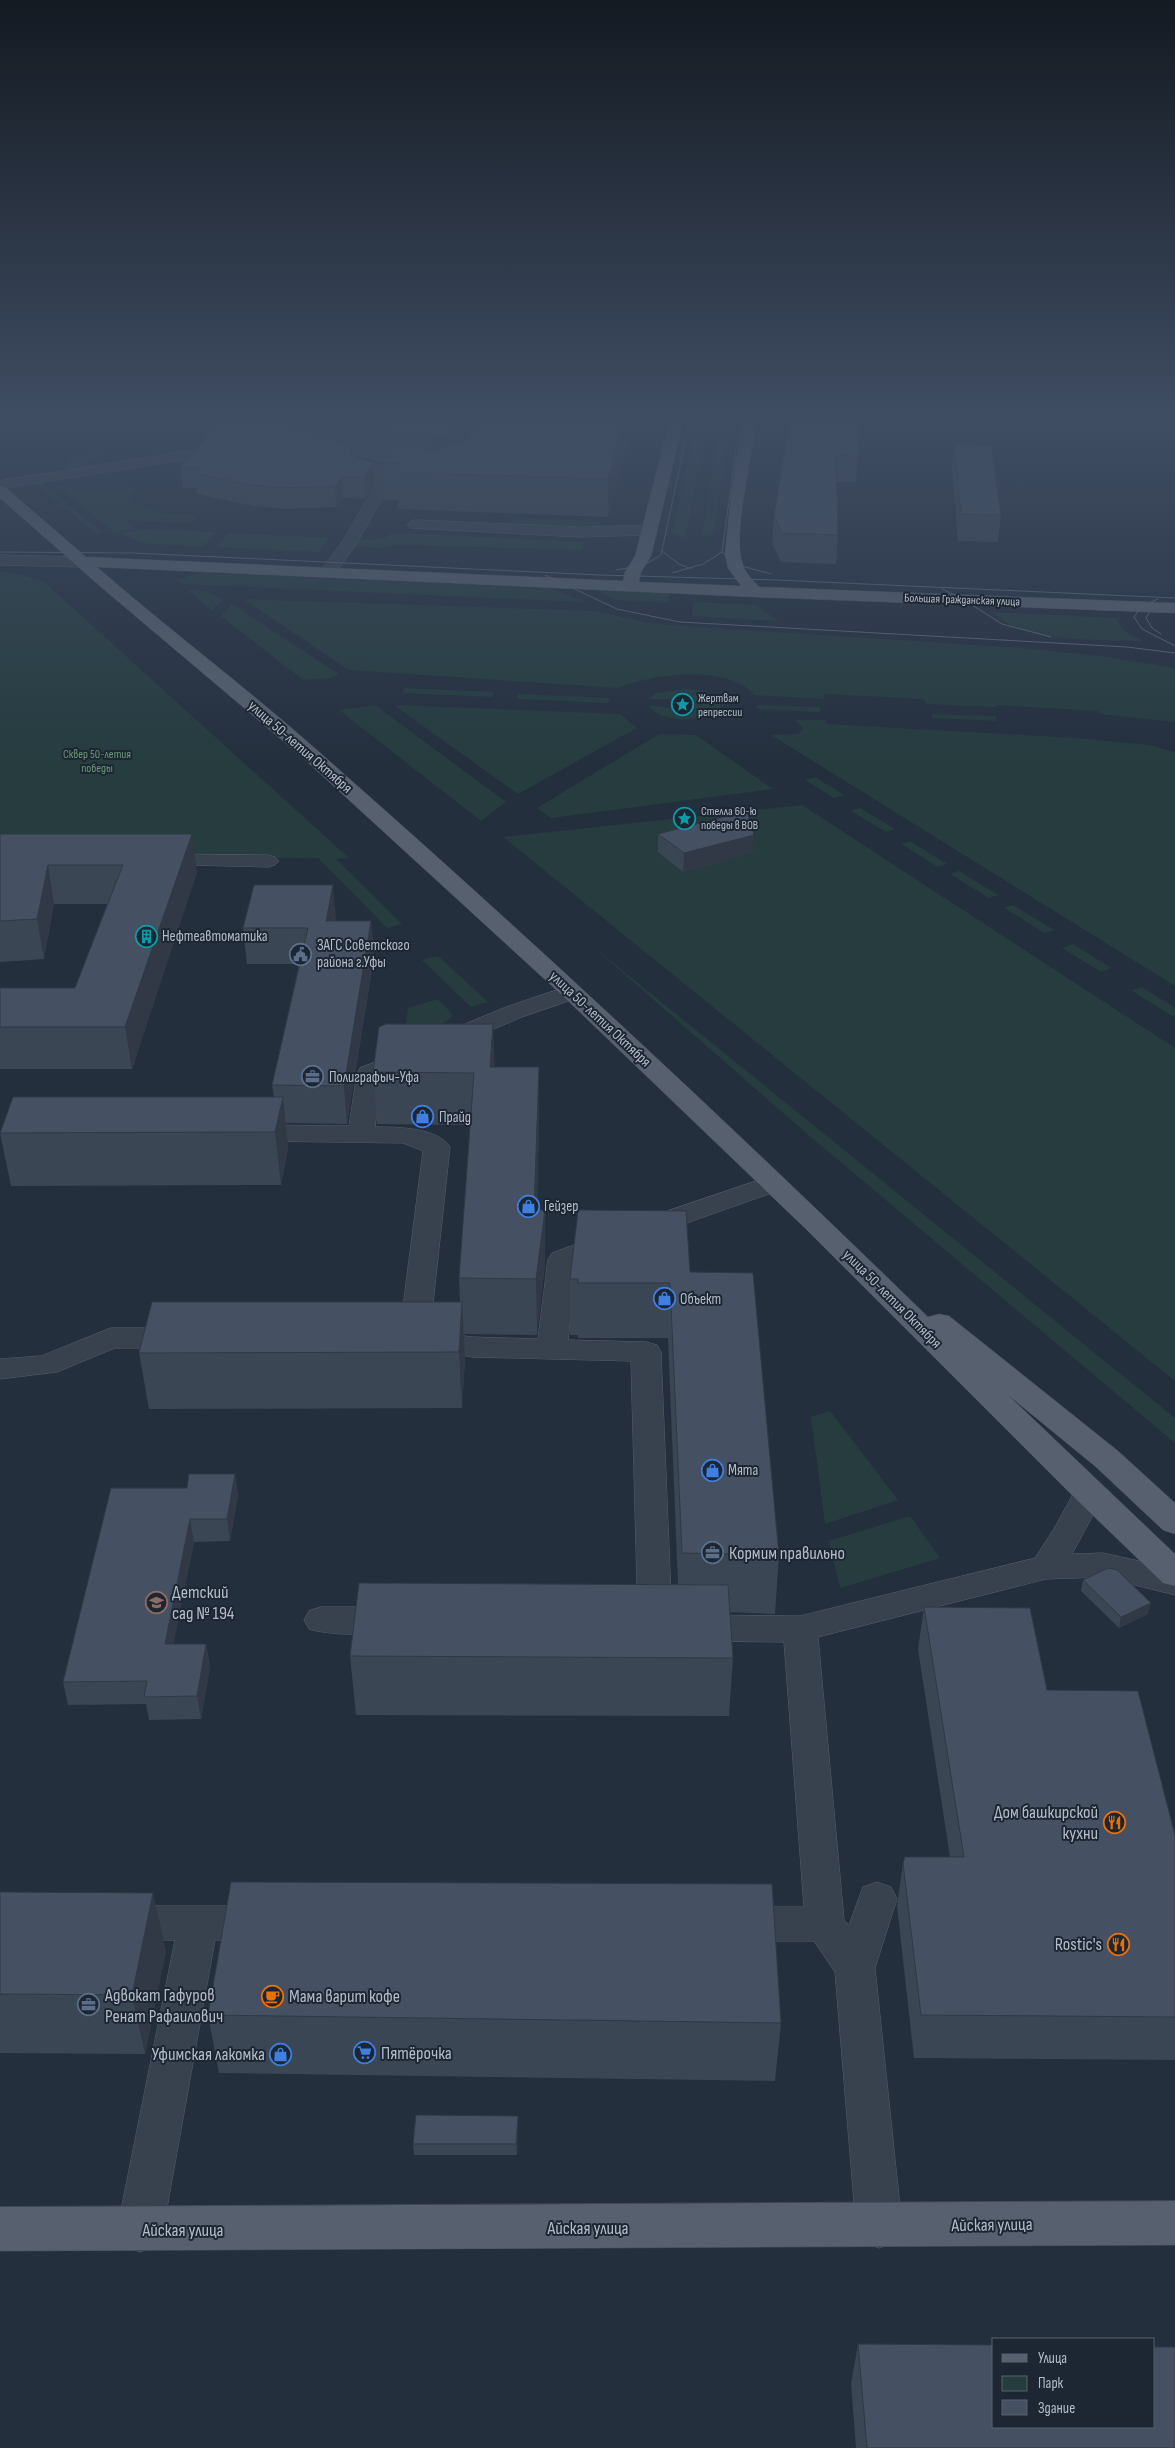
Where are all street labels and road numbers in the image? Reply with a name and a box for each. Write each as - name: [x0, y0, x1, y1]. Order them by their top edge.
- street label: Большая Гражданская улица: [904, 590, 1021, 610]
- street label: улица 50-летия Октября: [244, 696, 356, 798]
- street label: улица 50-летия Октября: [545, 967, 655, 1071]
- street label: улица 50-летия Октября: [839, 1246, 946, 1353]
- street label: Айская улица: [950, 2214, 1033, 2236]
- street label: Айская улица: [546, 2218, 629, 2239]
- street label: Айская улица: [141, 2220, 224, 2241]

